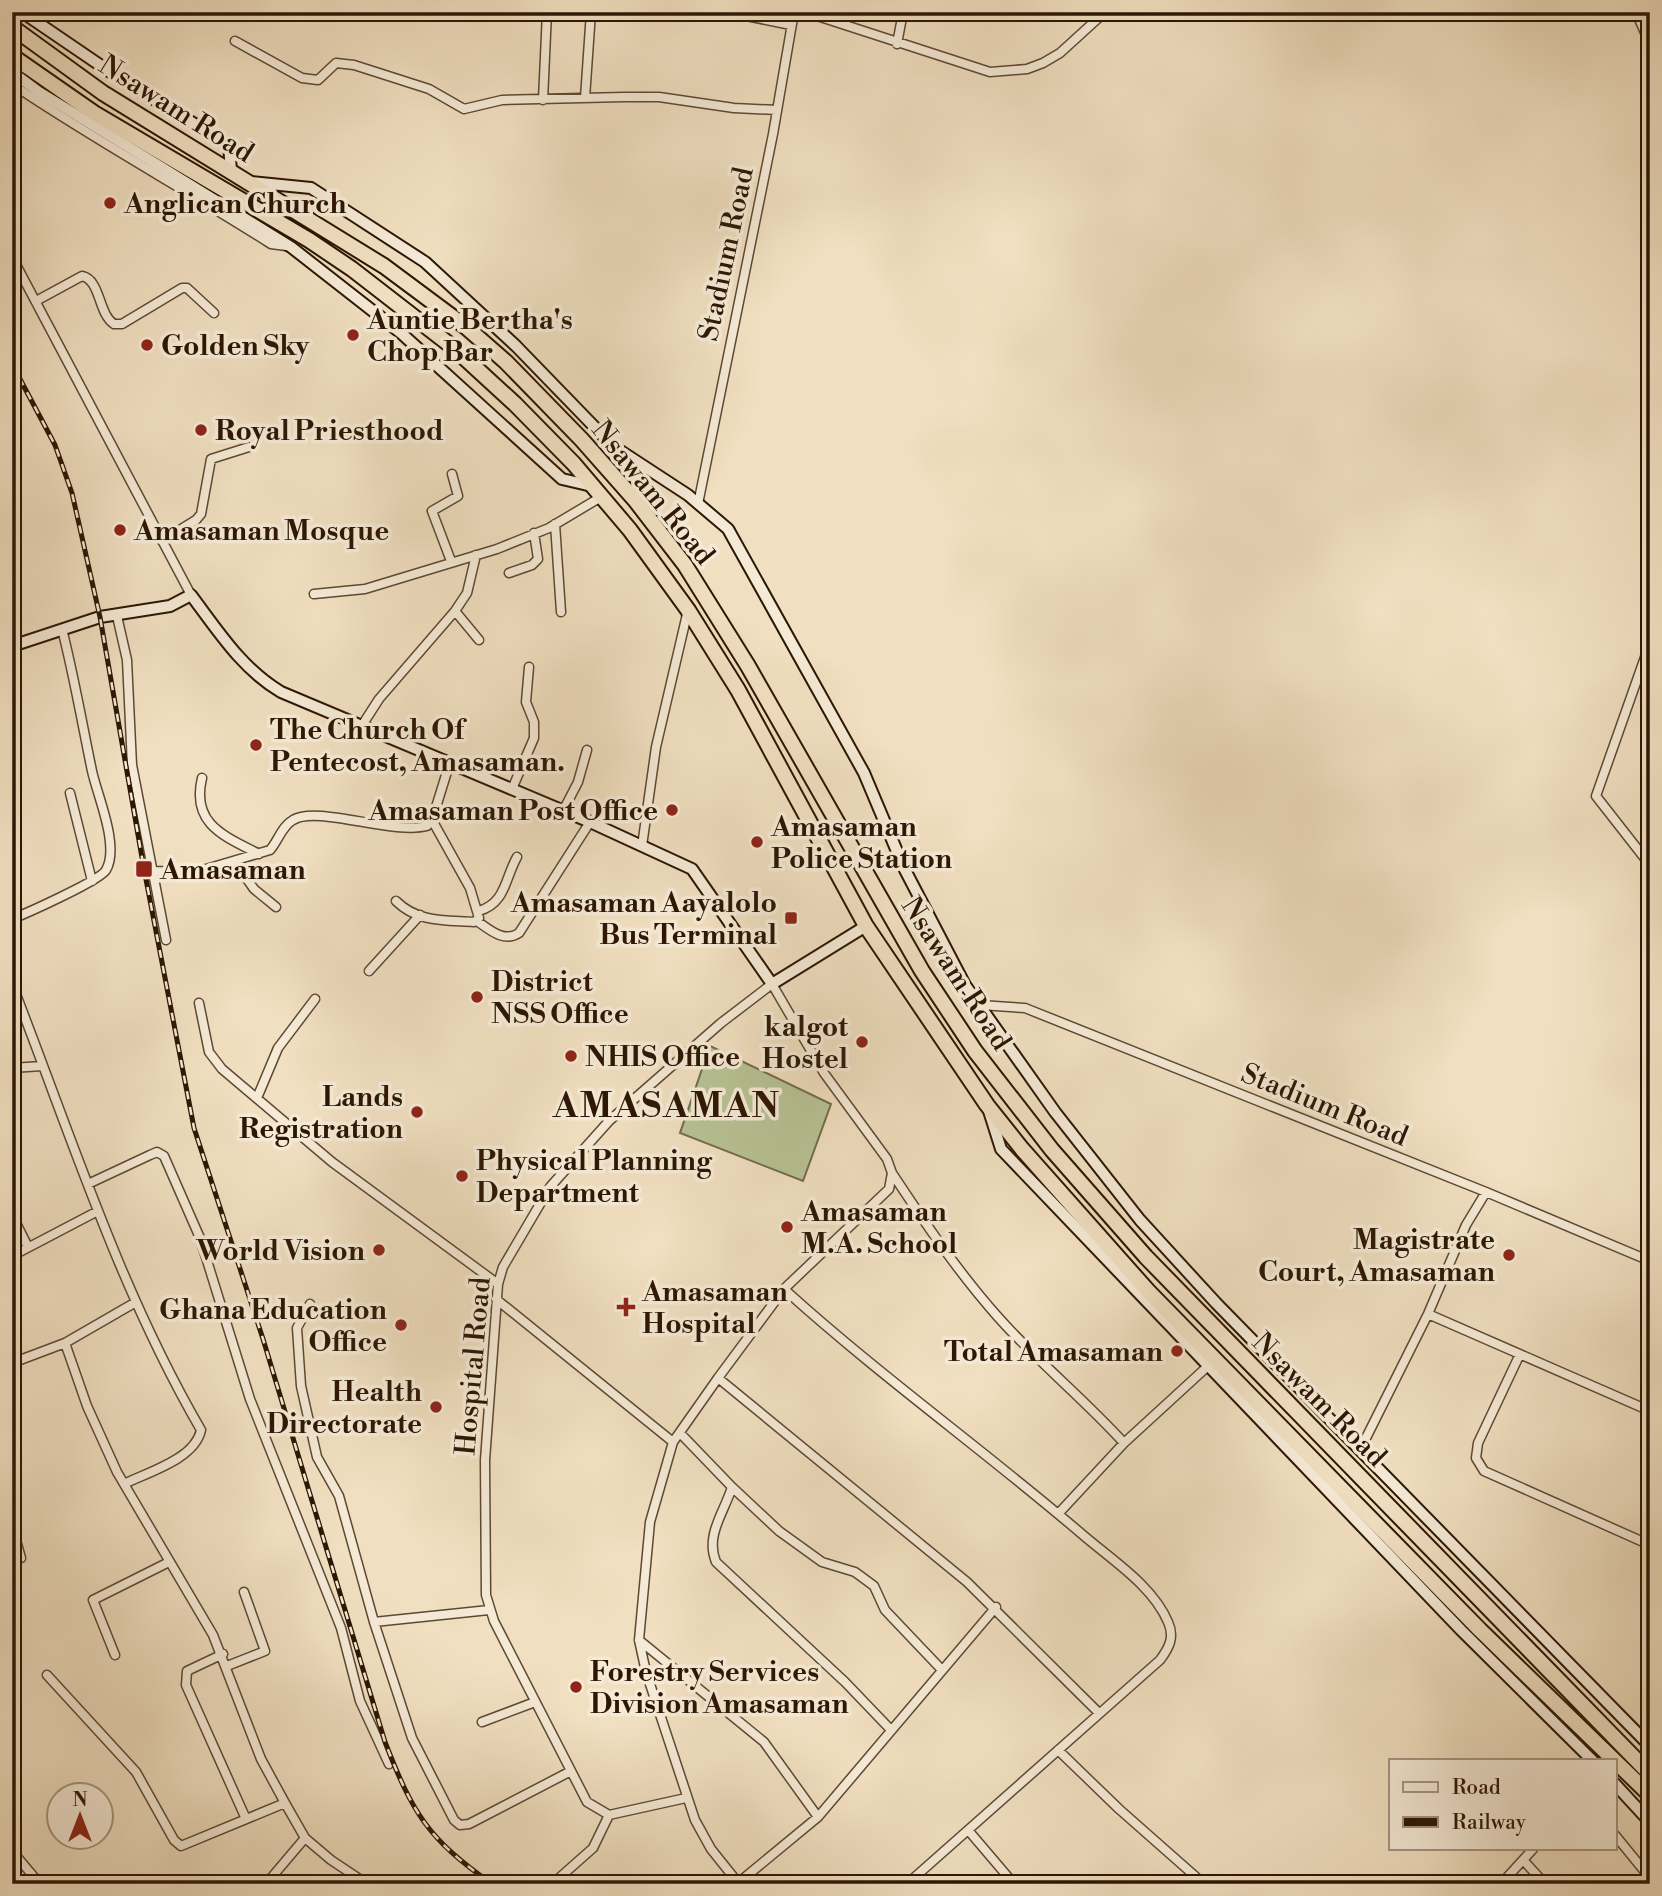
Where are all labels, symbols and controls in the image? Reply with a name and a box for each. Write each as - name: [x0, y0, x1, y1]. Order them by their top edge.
- street label: Nsawam Road: [92, 48, 260, 171]
- street label: Stadium Road: [691, 164, 762, 344]
- place label: Anglican Church: [123, 187, 347, 222]
- marker: Anglican Church: [102, 195, 118, 211]
- place label: Auntie Bertha's Chop Bar: [366, 303, 573, 370]
- marker: Auntie Bertha's Chop Bar: [345, 327, 361, 343]
- place label: Golden Sky: [161, 329, 310, 364]
- marker: Golden Sky: [139, 337, 155, 353]
- place label: Royal Priesthood: [215, 414, 444, 449]
- street label: Nsawam Road: [584, 414, 722, 572]
- marker: Royal Priesthood: [193, 422, 209, 438]
- place label: Amasaman Mosque: [133, 514, 389, 549]
- marker: Amasaman Mosque: [112, 522, 128, 538]
- place label: The Church Of Pentecost, Amasaman.: [270, 713, 565, 780]
- marker: The Church Of Pentecost, Amasaman.: [248, 737, 264, 753]
- place label: Amasaman Post Office: [367, 794, 658, 829]
- marker: Amasaman Post Office: [664, 802, 680, 818]
- place label: Amasaman Police Station: [770, 810, 952, 877]
- marker: Amasaman Police Station: [749, 834, 765, 850]
- place label: Amasaman: [159, 853, 306, 888]
- marker: Amasaman: [134, 859, 154, 879]
- place label: Amasaman Aayalolo Bus Terminal: [510, 886, 777, 953]
- street label: Nsawam Road: [893, 890, 1018, 1057]
- marker: Amasaman Aayalolo Bus Terminal: [783, 910, 799, 926]
- place label: District NSS Office: [491, 965, 629, 1032]
- marker: District NSS Office: [469, 989, 485, 1005]
- place label: kalgot Hostel: [762, 1010, 849, 1077]
- marker: kalgot Hostel: [854, 1034, 870, 1050]
- place label: NHIS Office: [585, 1040, 740, 1075]
- marker: NHIS Office: [563, 1048, 579, 1064]
- street label: Stadium Road: [1236, 1056, 1413, 1155]
- place label: Lands Registration: [239, 1080, 403, 1147]
- district label: AMASAMAN: [552, 1085, 781, 1128]
- marker: Lands Registration: [409, 1104, 425, 1120]
- place label: Physical Planning Department: [476, 1144, 713, 1211]
- marker: Physical Planning Department: [454, 1168, 470, 1184]
- place label: Amasaman M.A. School: [800, 1195, 957, 1262]
- marker: Amasaman M.A. School: [779, 1219, 795, 1235]
- place label: Magistrate Court, Amasaman: [1258, 1223, 1495, 1290]
- place label: World Vision: [195, 1234, 365, 1269]
- marker: World Vision: [371, 1242, 387, 1258]
- marker: Magistrate Court, Amasaman: [1501, 1247, 1517, 1263]
- street label: Hospital Road: [448, 1275, 499, 1457]
- place label: Amasaman Hospital: [641, 1275, 788, 1342]
- place label: Ghana Education Office: [159, 1293, 387, 1360]
- marker: Amasaman Hospital: [616, 1297, 636, 1317]
- marker: Ghana Education Office: [393, 1317, 409, 1333]
- street label: Nsawam Road: [1244, 1325, 1394, 1475]
- place label: Total Amasaman: [944, 1335, 1163, 1370]
- marker: Total Amasaman: [1169, 1343, 1185, 1359]
- place label: Health Directorate: [267, 1375, 422, 1442]
- marker: Health Directorate: [428, 1399, 444, 1415]
- place label: Forestry Services Division Amasaman: [590, 1655, 849, 1722]
- marker: Forestry Services Division Amasaman: [568, 1679, 584, 1695]
- legend: [1389, 1759, 1616, 1850]
- text: Road: [1452, 1775, 1501, 1801]
- north arrow: [46, 1780, 116, 1850]
- text: N: [72, 1788, 88, 1812]
- text: Railway: [1452, 1810, 1527, 1836]

